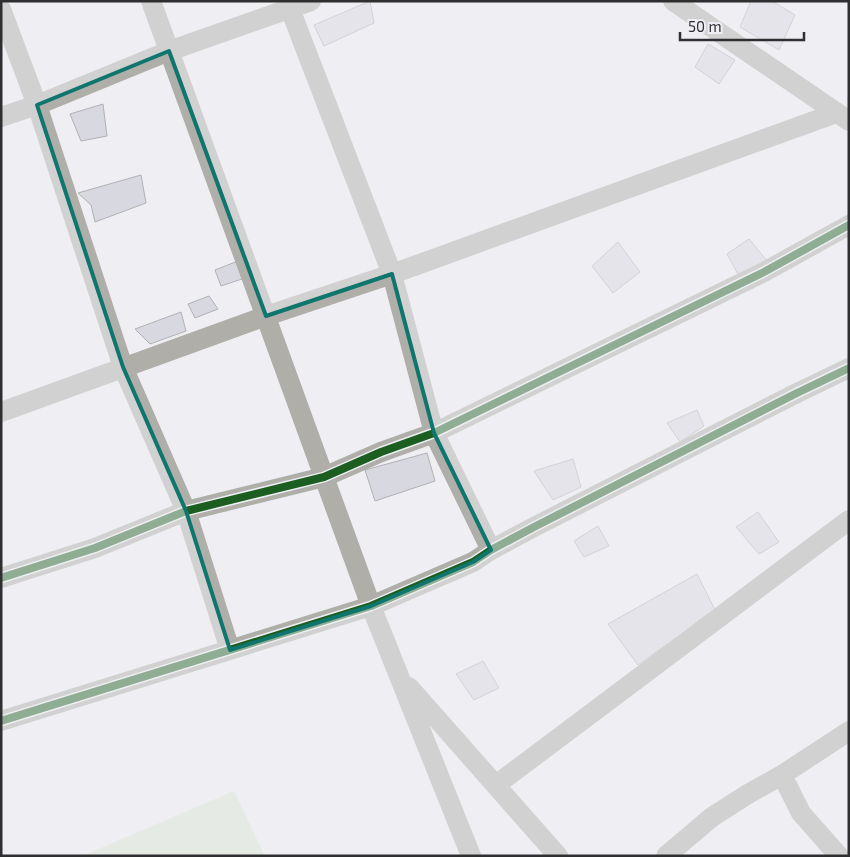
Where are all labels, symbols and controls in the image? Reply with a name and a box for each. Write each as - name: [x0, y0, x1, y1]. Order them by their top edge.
- scale bar: [680, 10, 804, 42]
- text: 50 m: [688, 17, 722, 35]

